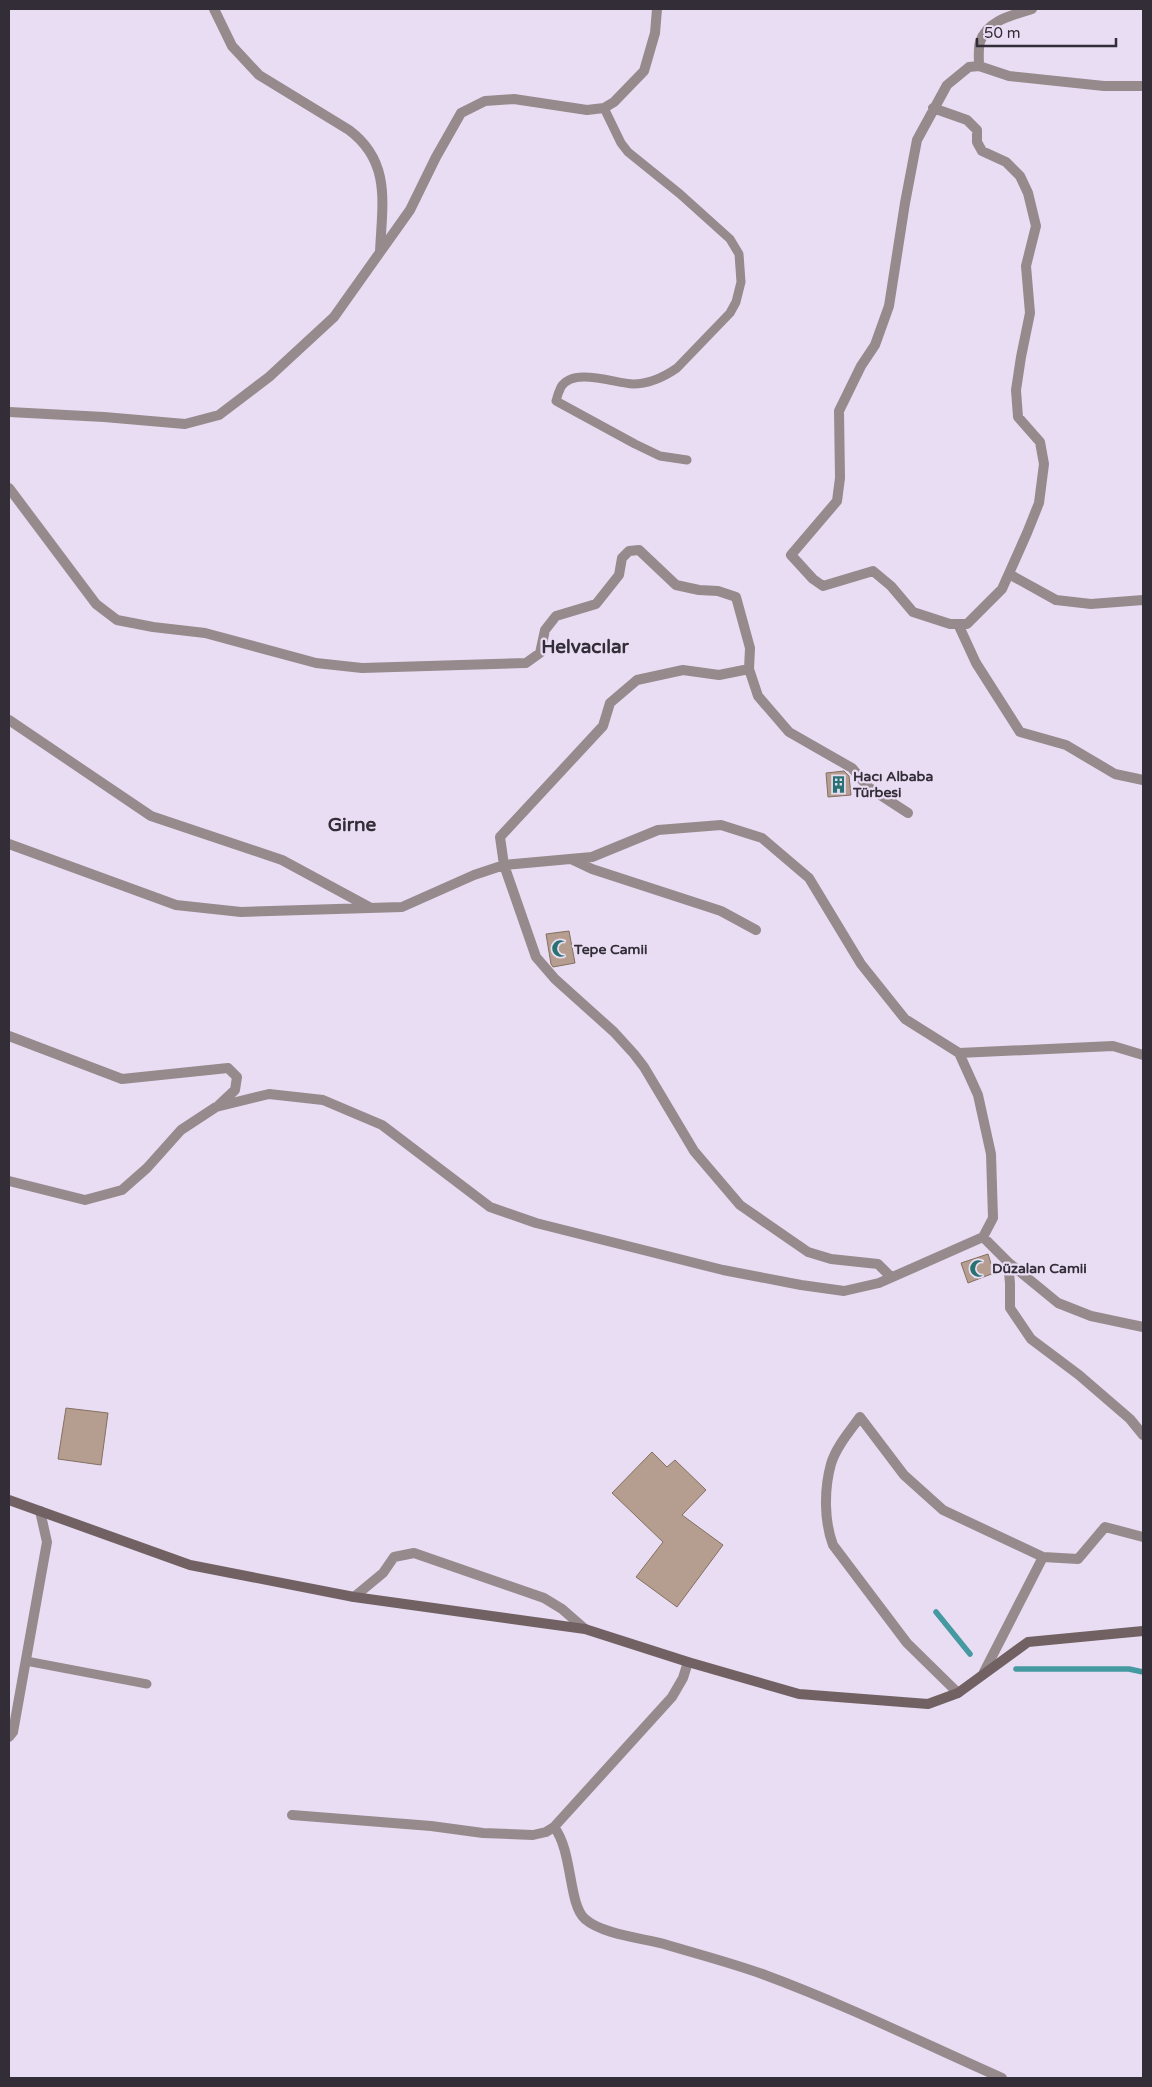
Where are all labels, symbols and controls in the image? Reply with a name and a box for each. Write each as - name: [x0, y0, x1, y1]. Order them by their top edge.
- scale bar: [977, 15, 1116, 47]
- text: 50 m: [984, 24, 1021, 42]
- district label: Helvacılar: [541, 636, 630, 658]
- place label: Hacı Albaba Türbesi: [852, 768, 933, 801]
- building icon: Hacı Albaba Türbesi: [829, 774, 849, 794]
- district label: Girne: [328, 814, 377, 836]
- mosque icon: Tepe Camii: [550, 939, 570, 959]
- place label: Tepe Camii: [573, 941, 647, 958]
- mosque icon: Düzalan Camii: [968, 1258, 988, 1278]
- place label: Düzalan Camii: [992, 1260, 1087, 1277]

